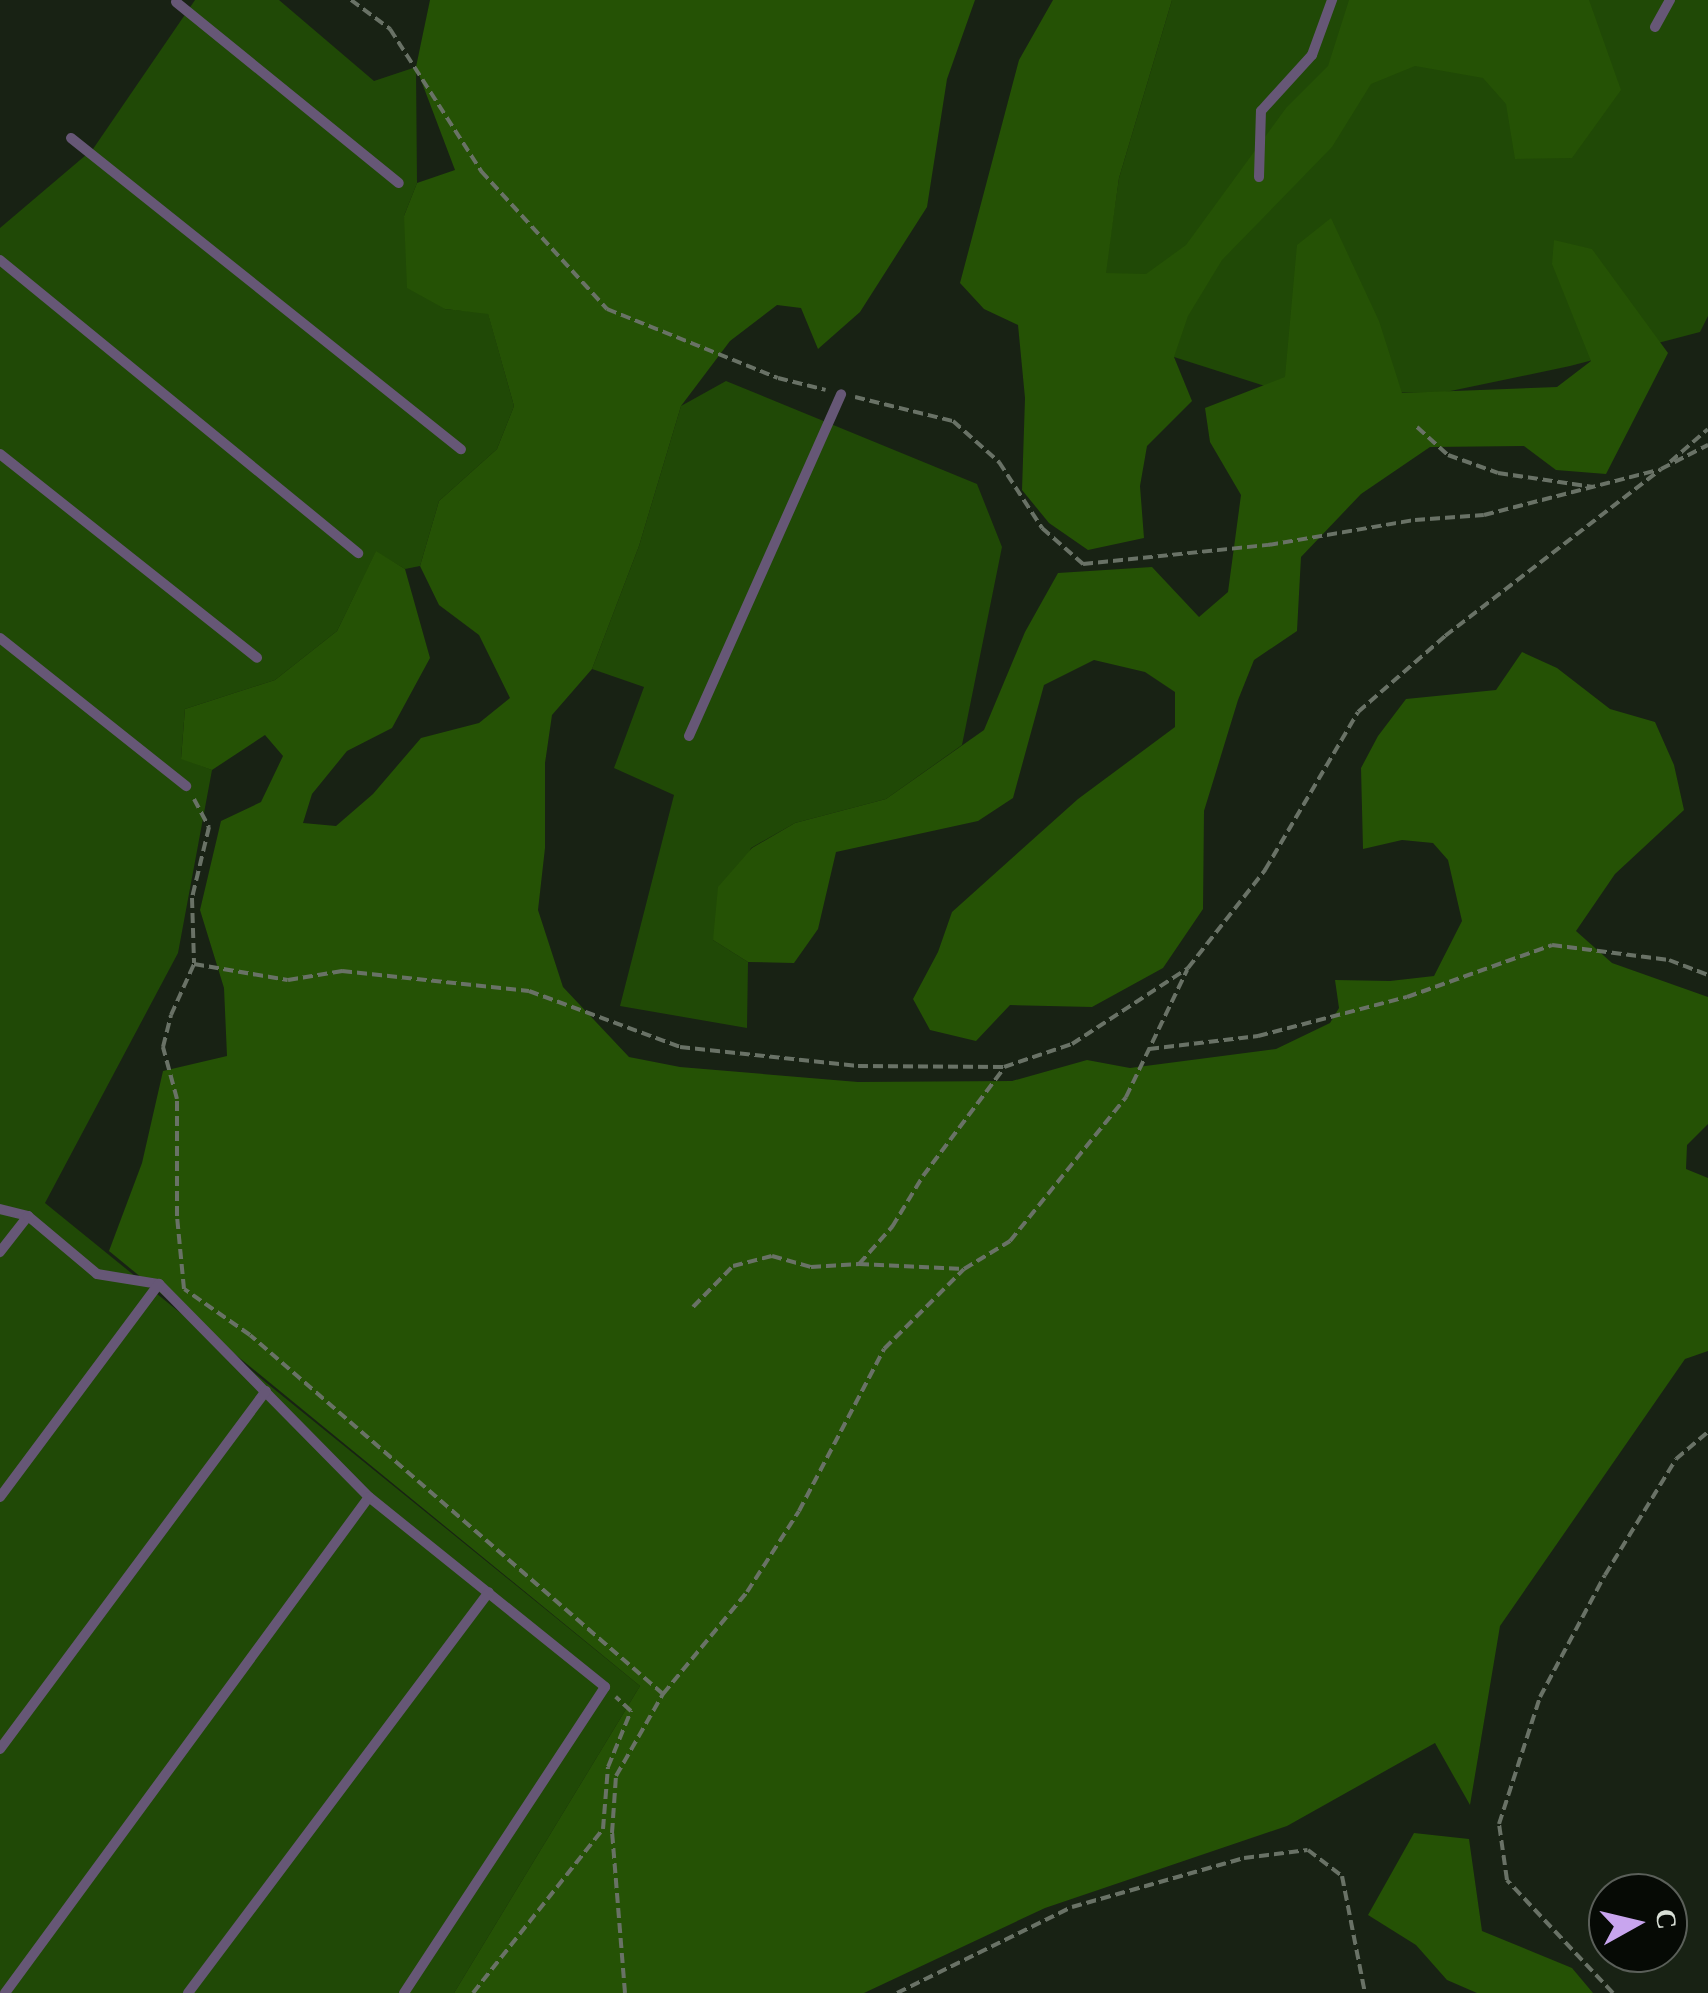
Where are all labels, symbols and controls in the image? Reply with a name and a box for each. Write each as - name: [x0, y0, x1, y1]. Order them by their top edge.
- north arrow: [1588, 1873, 1688, 1973]
- text: С: [1647, 1907, 1685, 1931]

